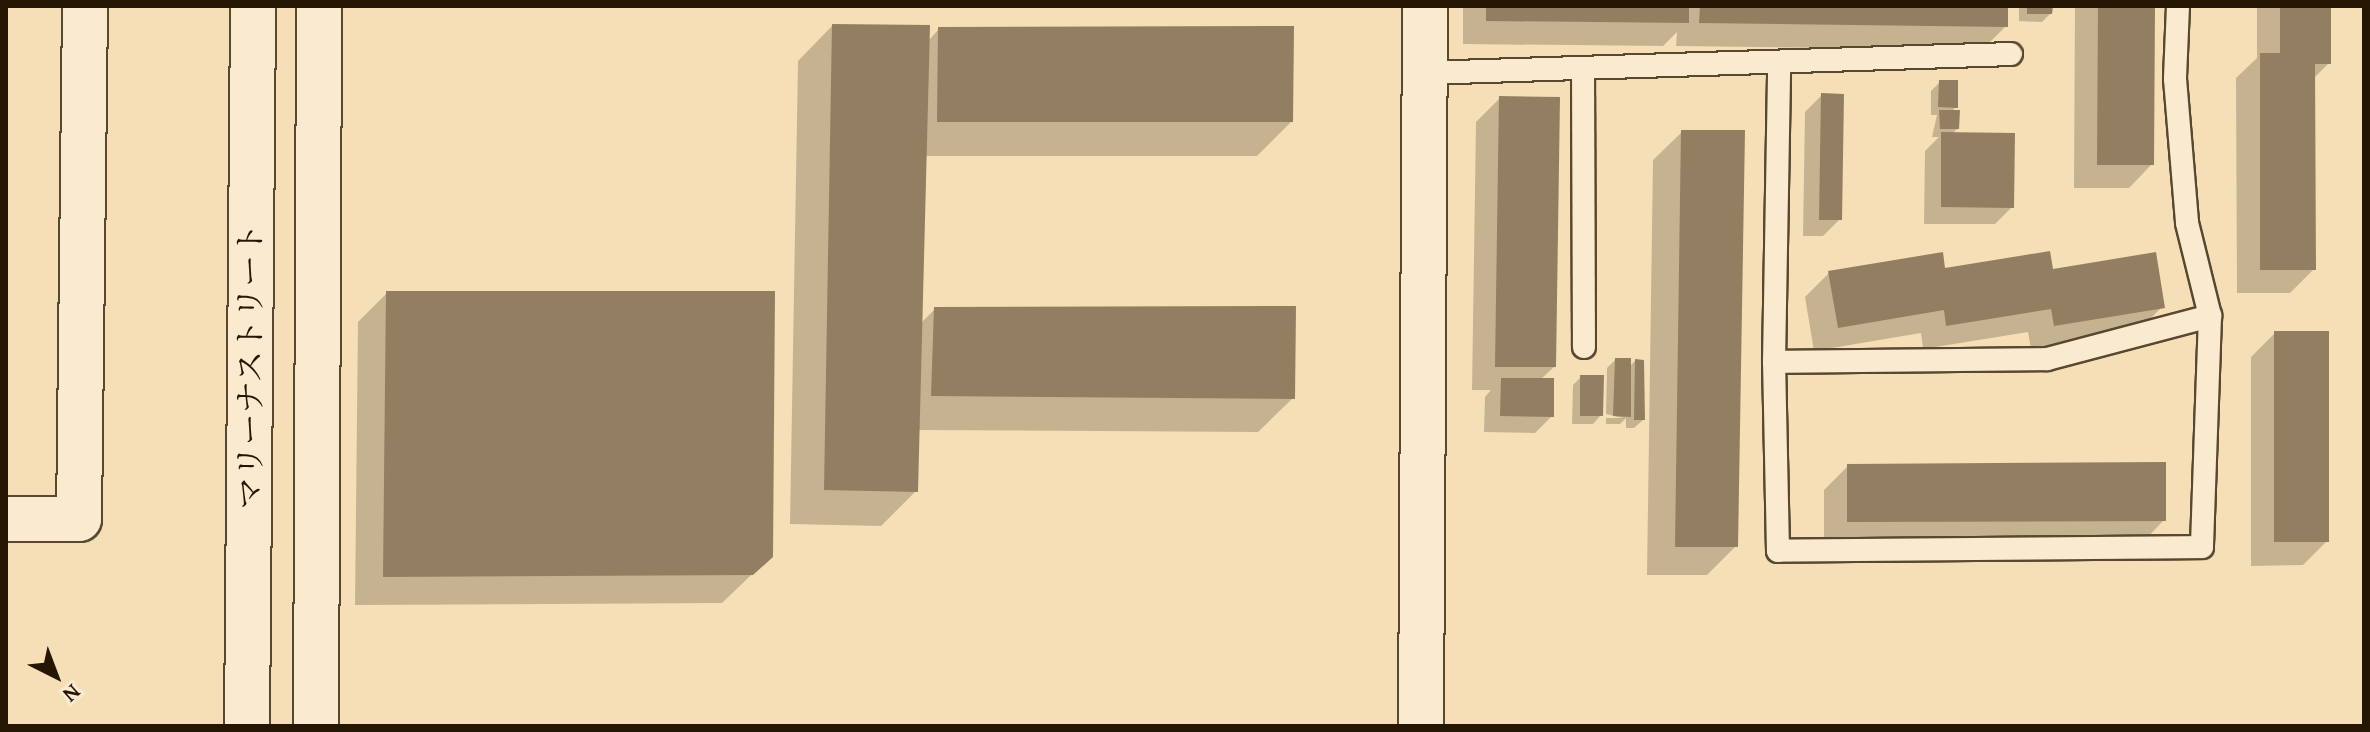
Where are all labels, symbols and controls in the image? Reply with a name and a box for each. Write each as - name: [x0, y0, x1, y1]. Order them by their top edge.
- street label: マリーナストリート: [231, 222, 269, 510]
- north arrow: [16, 636, 96, 716]
- text: N: [56, 677, 88, 711]

